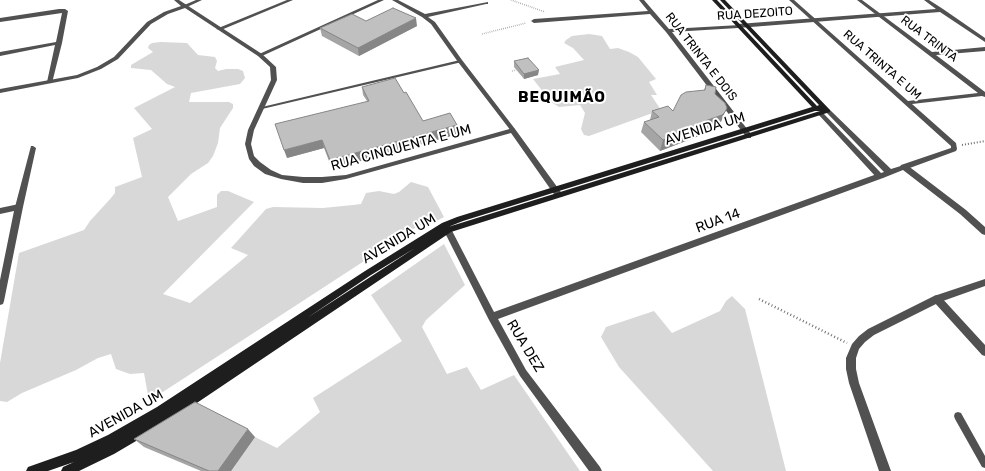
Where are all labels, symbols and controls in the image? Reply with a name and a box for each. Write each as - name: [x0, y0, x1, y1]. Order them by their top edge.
- street label: RUA DEZOITO: [717, 4, 793, 24]
- street label: RUA TRINTA E DOIS: [662, 10, 740, 104]
- street label: RUA TRINTA: [898, 13, 960, 65]
- street label: RUA TRINTA E UM: [840, 27, 924, 103]
- district label: BEQUIMÃO: [518, 89, 606, 107]
- street label: AVENIDA UM: [663, 109, 747, 149]
- street label: RUA CINQUENTA E UM: [329, 121, 473, 175]
- street label: RUA 14: [693, 205, 743, 237]
- street label: AVENIDA UM: [359, 210, 439, 268]
- street label: RUA DEZ: [503, 317, 547, 375]
- street label: AVENIDA UM: [86, 387, 166, 441]

